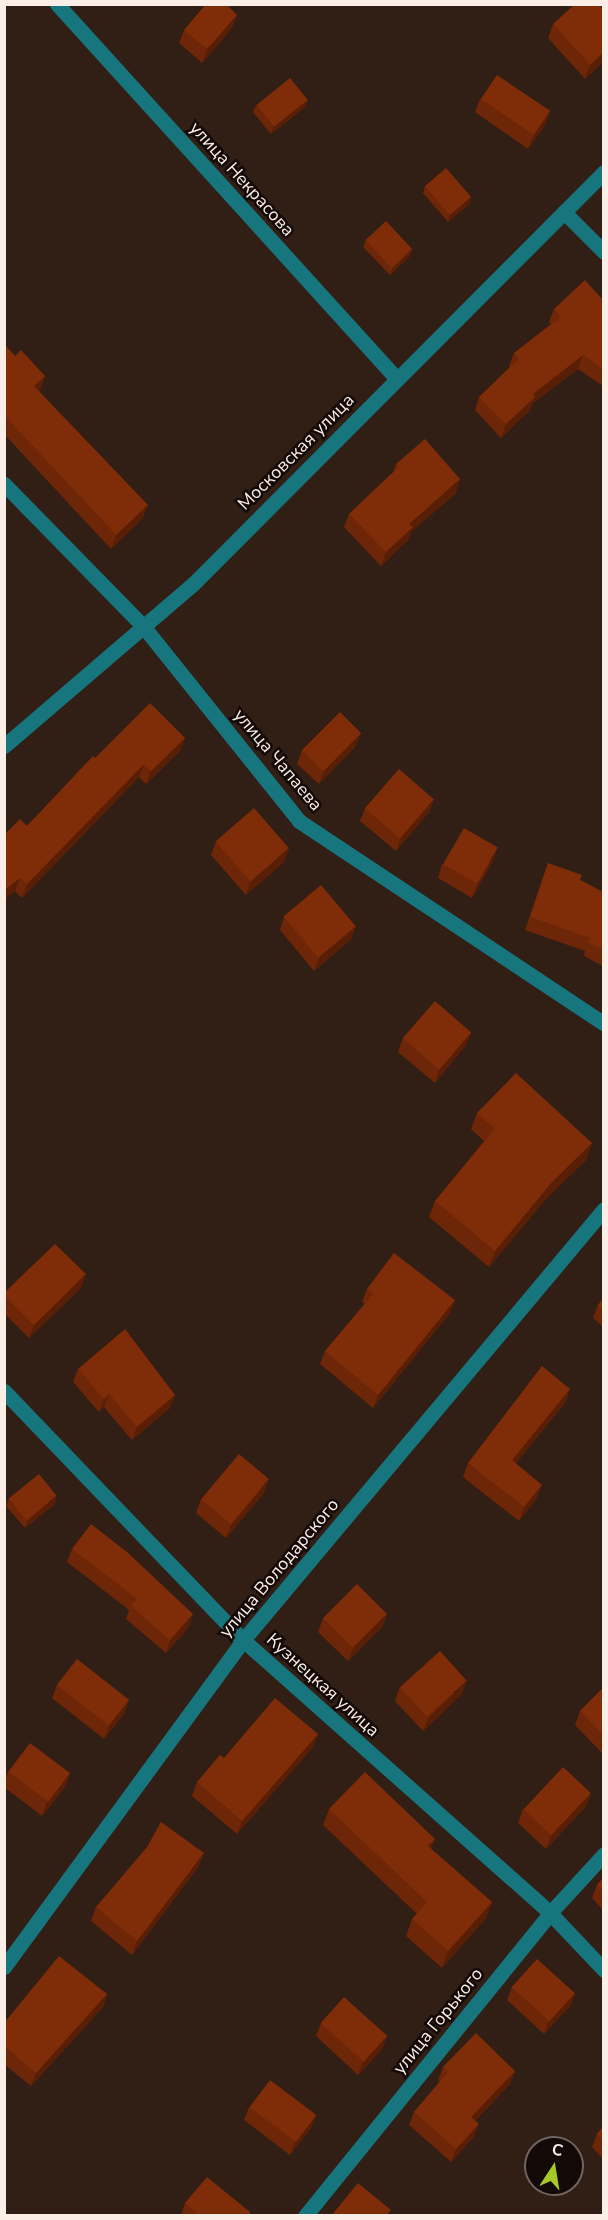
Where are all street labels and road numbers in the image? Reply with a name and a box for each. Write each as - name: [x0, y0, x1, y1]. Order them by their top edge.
- street label: улица Некрасова: [185, 117, 299, 241]
- street label: Московская улица: [233, 389, 359, 515]
- street label: улица Чапаева: [229, 705, 327, 815]
- street label: улица Володарского: [215, 1494, 343, 1642]
- street label: Кузнецкая улица: [262, 1629, 384, 1741]
- street label: улица Горького: [389, 1963, 487, 2079]

